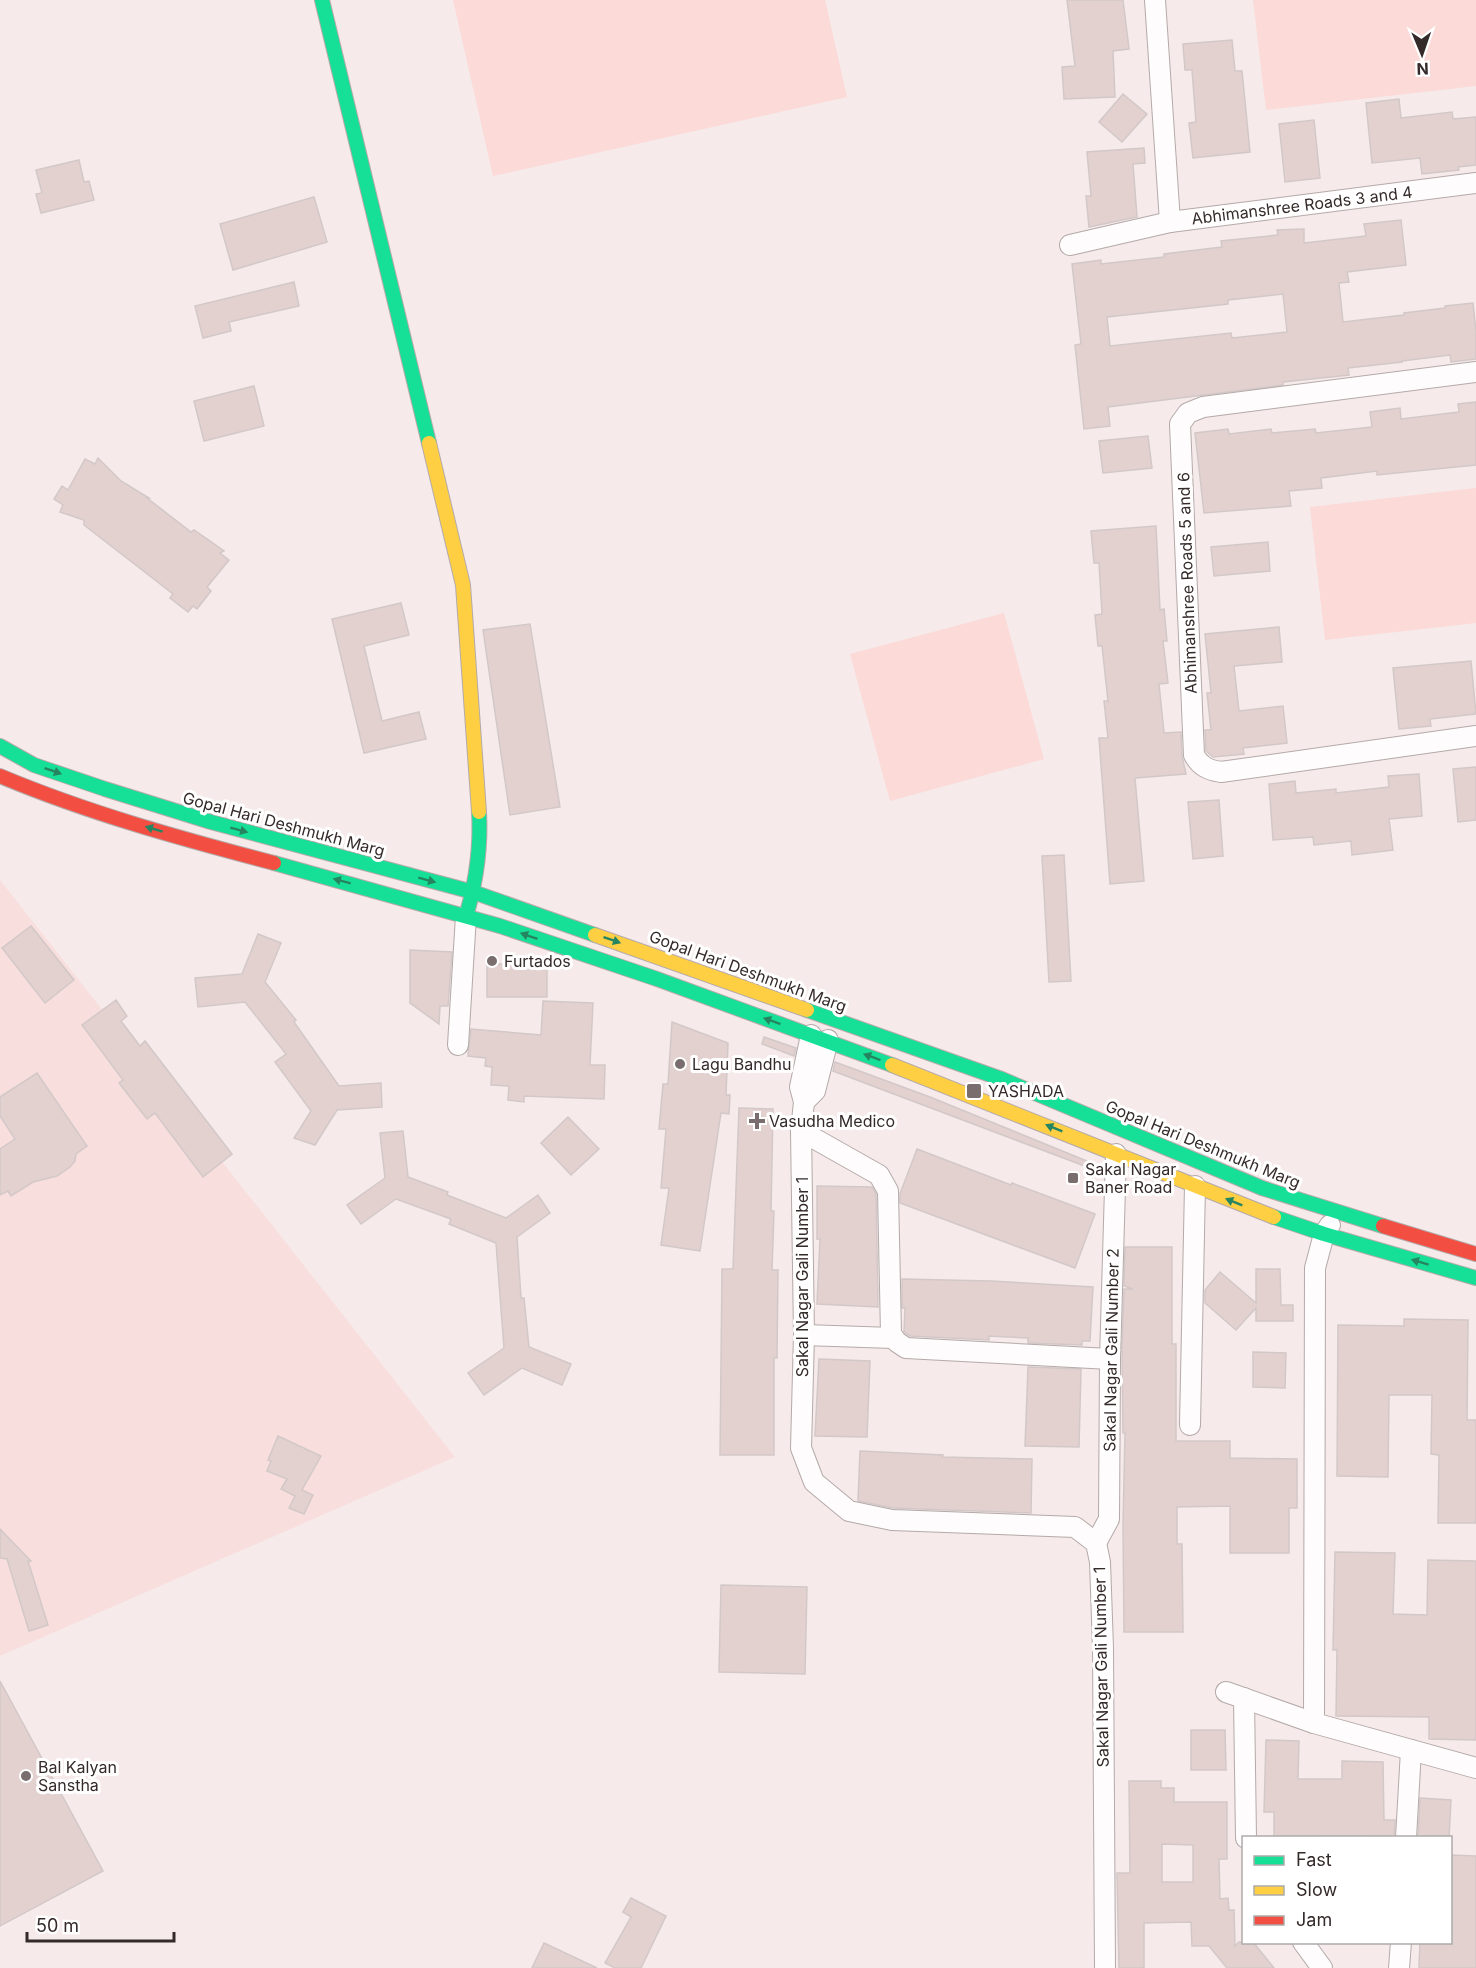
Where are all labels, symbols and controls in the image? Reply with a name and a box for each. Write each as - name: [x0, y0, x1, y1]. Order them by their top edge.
- north arrow: [1392, 24, 1452, 84]
- text: N: [1416, 59, 1429, 79]
- street label: Abhimanshree Roads 3 and 4: [1190, 182, 1414, 228]
- street label: Abhimanshree Roads 5 and 6: [1173, 472, 1201, 694]
- one-way arrow: [44, 767, 62, 777]
- street label: Gopal Hari Deshmukh Marg: [181, 787, 387, 861]
- one-way arrow: [145, 824, 163, 833]
- one-way arrow: [230, 825, 248, 835]
- one-way arrow: [333, 876, 351, 885]
- one-way arrow: [418, 876, 436, 885]
- street label: Gopal Hari Deshmukh Marg: [647, 926, 849, 1016]
- one-way arrow: [520, 930, 538, 940]
- one-way arrow: [604, 936, 622, 946]
- place label: Furtados: [504, 951, 571, 971]
- marker: Furtados: [485, 954, 499, 968]
- one-way arrow: [763, 1016, 781, 1026]
- one-way arrow: [863, 1052, 881, 1061]
- place label: Lagu Bandhu: [692, 1054, 791, 1074]
- marker: Lagu Bandhu: [673, 1057, 687, 1071]
- place label: YASHADA: [988, 1081, 1064, 1101]
- marker: YASHADA: [965, 1082, 983, 1100]
- street label: Gopal Hari Deshmukh Marg: [1103, 1096, 1303, 1192]
- place label: Vasudha Medico: [769, 1111, 895, 1131]
- marker: Vasudha Medico: [750, 1114, 764, 1128]
- one-way arrow: [1044, 1123, 1062, 1133]
- place label: Sakal Nagar Baner Road: [1085, 1159, 1176, 1197]
- marker: Sakal Nagar Baner Road: [1066, 1171, 1080, 1185]
- street label: Sakal Nagar Gali Number 1: [792, 1177, 812, 1377]
- one-way arrow: [1225, 1197, 1243, 1207]
- street label: Sakal Nagar Gali Number 2: [1099, 1248, 1123, 1452]
- one-way arrow: [1411, 1257, 1429, 1266]
- street label: Sakal Nagar Gali Number 1: [1089, 1567, 1113, 1767]
- place label: Bal Kalyan Sanstha: [38, 1757, 117, 1795]
- marker: Bal Kalyan Sanstha: [19, 1769, 33, 1783]
- legend: [1242, 1836, 1452, 1944]
- text: Fast: [1296, 1849, 1332, 1870]
- text: Slow: [1296, 1879, 1337, 1900]
- scale bar: [27, 1905, 174, 1943]
- text: Jam: [1296, 1909, 1332, 1930]
- text: 50 m: [36, 1915, 79, 1936]

